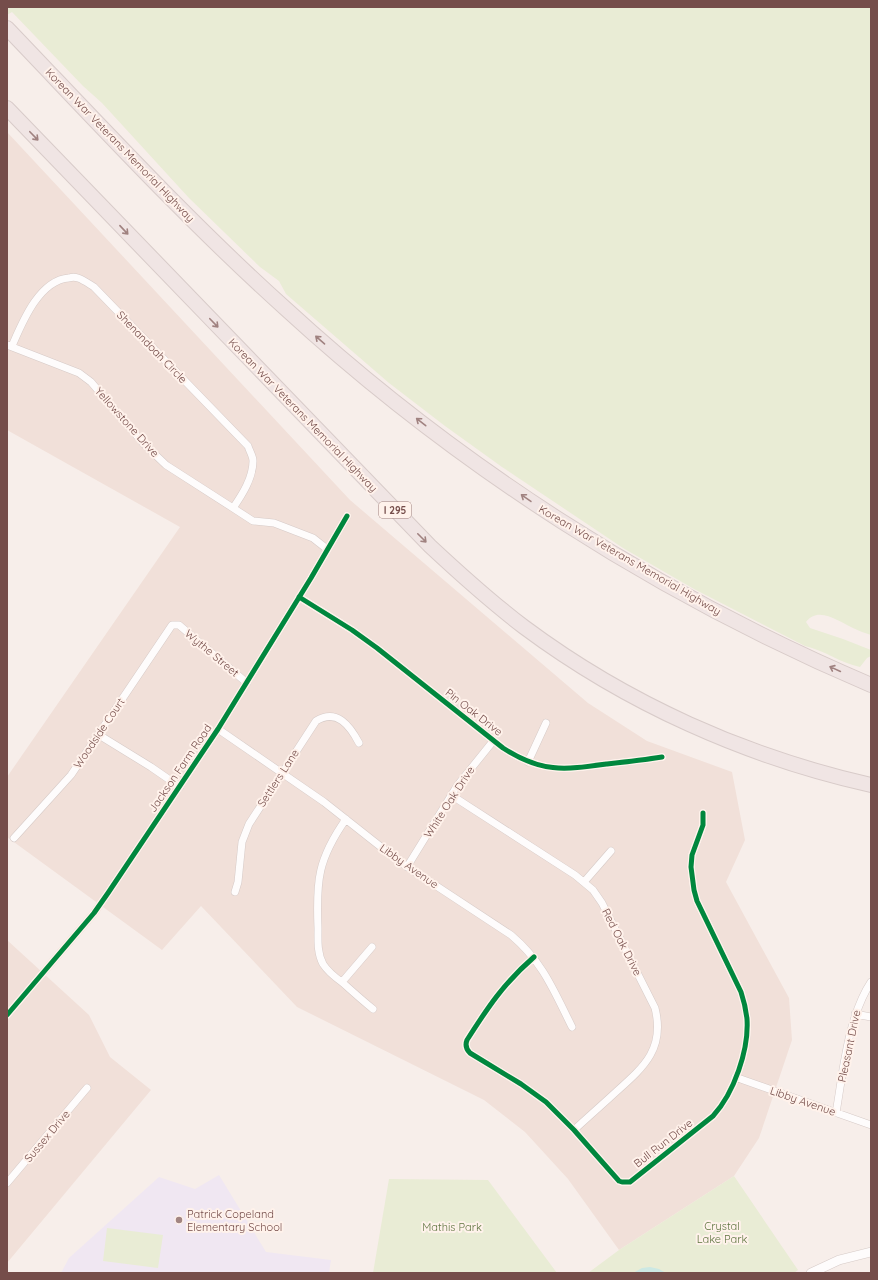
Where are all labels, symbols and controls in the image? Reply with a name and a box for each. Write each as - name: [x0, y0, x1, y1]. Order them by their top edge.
- street label: Korean War Veterans Memorial Highway: [43, 65, 197, 225]
- one-way arrow: [29, 131, 39, 141]
- one-way arrow: [119, 225, 129, 235]
- street label: Shenandoah Circle: [114, 308, 190, 386]
- one-way arrow: [210, 318, 219, 328]
- street label: Korean War Veterans Memorial Highway: [226, 335, 380, 495]
- one-way arrow: [315, 335, 325, 344]
- street label: Yellowstone Drive: [92, 384, 162, 460]
- one-way arrow: [415, 417, 426, 426]
- one-way arrow: [521, 494, 532, 502]
- road number: I 295: [379, 502, 411, 518]
- street label: Korean War Veterans Memorial Highway: [536, 502, 724, 618]
- one-way arrow: [417, 533, 427, 542]
- street label: Wythe Street: [182, 626, 242, 680]
- one-way arrow: [830, 665, 842, 672]
- street label: Pin Oak Drive: [443, 685, 505, 739]
- street label: Woodside Court: [70, 695, 128, 771]
- street label: Jackson Farm Road: [145, 721, 215, 815]
- street label: Settlers Lane: [254, 747, 302, 809]
- street label: White Oak Drive: [421, 764, 477, 840]
- street label: Libby Avenue: [377, 841, 441, 891]
- street label: Red Oak Drive: [599, 906, 645, 978]
- street label: Pleasant Drive: [835, 1009, 863, 1083]
- street label: Libby Avenue: [768, 1083, 838, 1119]
- street label: Sussex Drive: [21, 1107, 73, 1165]
- street label: Bull Run Drive: [631, 1116, 695, 1170]
- place label: Patrick Copeland Elementary School: [187, 1207, 282, 1234]
- marker: Patrick Copeland Elementary School: [174, 1215, 184, 1225]
- park label: Crystal Lake Park: [697, 1219, 747, 1246]
- park label: Mathis Park: [422, 1220, 482, 1234]

